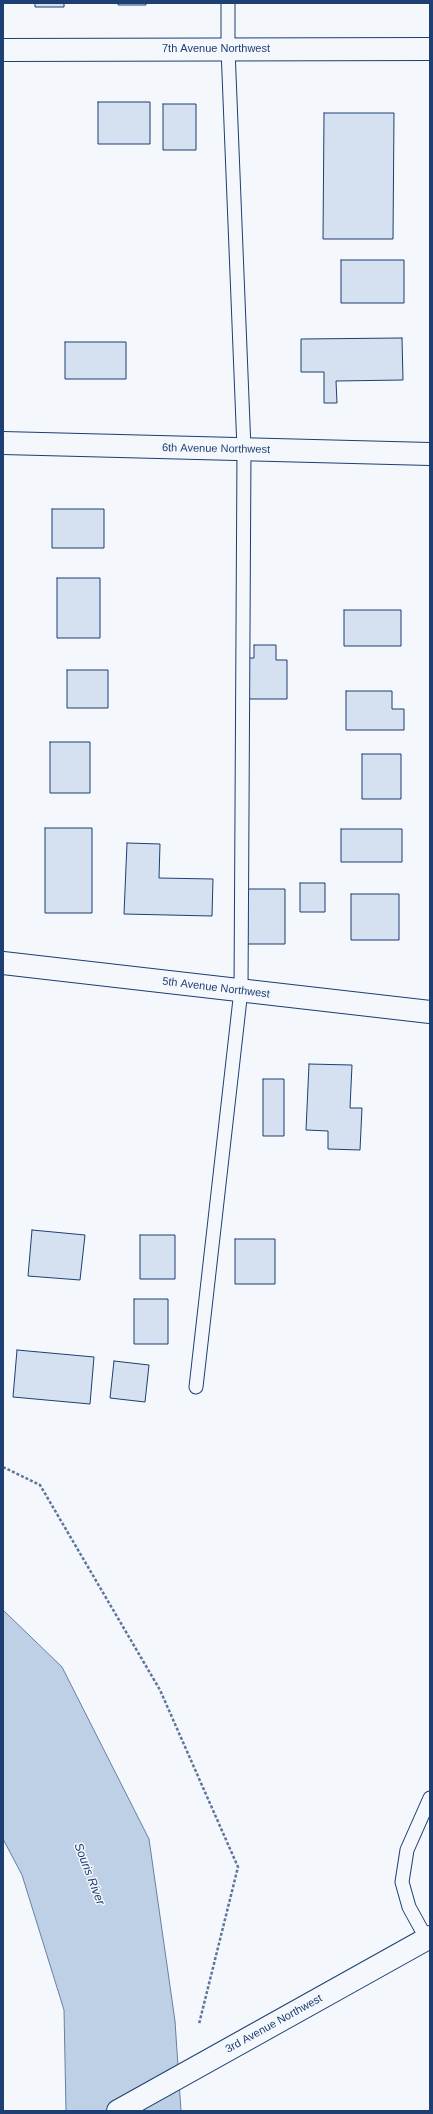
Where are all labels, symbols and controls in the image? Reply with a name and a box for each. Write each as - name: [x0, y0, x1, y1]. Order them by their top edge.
- street label: 7th Avenue Northwest: [162, 42, 270, 56]
- street label: 6th Avenue Northwest: [162, 441, 270, 457]
- street label: 5th Avenue Northwest: [162, 975, 270, 1001]
- water label: Souris River: [71, 1841, 107, 1907]
- street label: 3rd Avenue Northwest: [223, 1992, 325, 2056]

